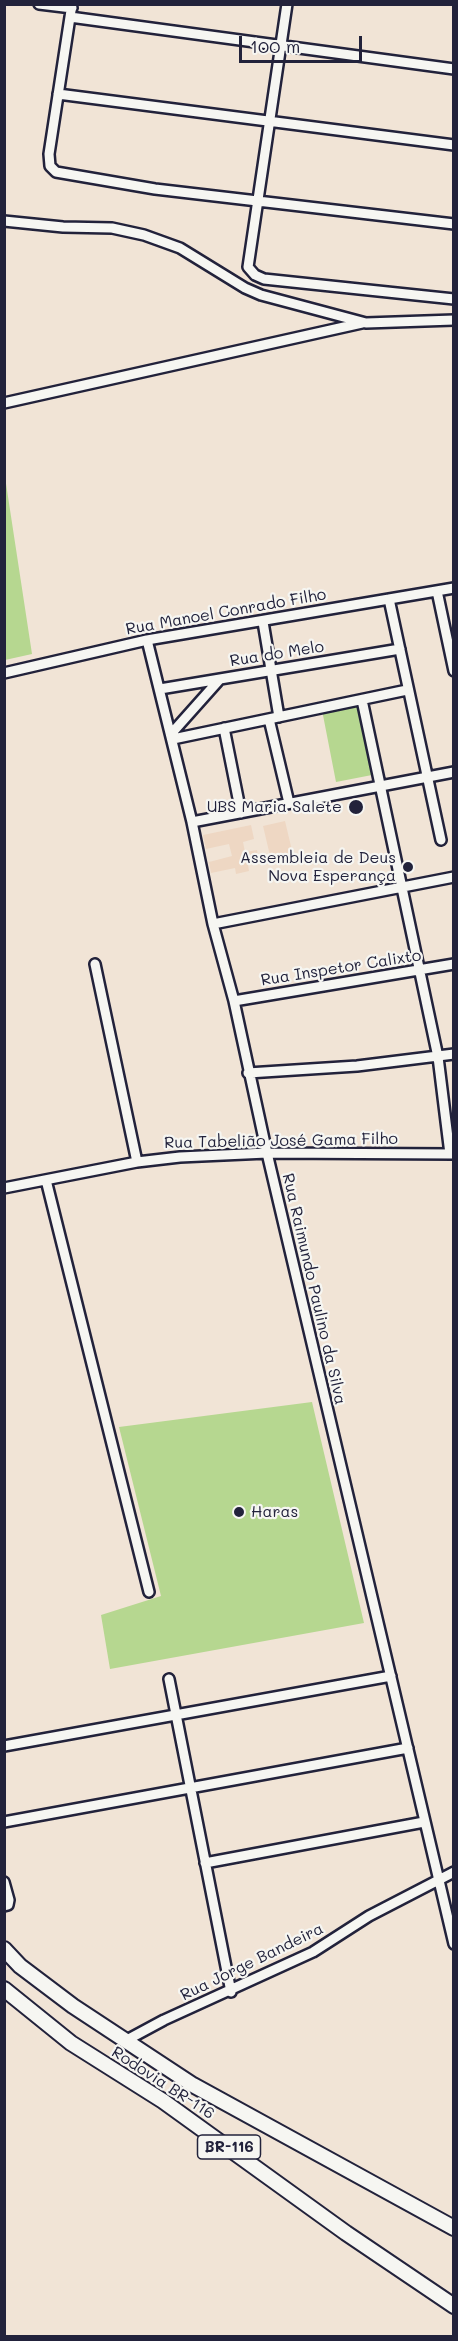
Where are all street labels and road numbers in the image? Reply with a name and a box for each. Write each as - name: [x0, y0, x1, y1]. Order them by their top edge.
- street label: Rua Manoel Conrado Filho: [124, 585, 328, 639]
- street label: Rua do Melo: [229, 637, 325, 671]
- street label: Rua Inspetor Calixto: [259, 946, 423, 990]
- street label: Rua Tabelião José Gama Filho: [164, 1129, 398, 1153]
- street label: Rua Raimundo Paulino da Silva: [278, 1171, 350, 1407]
- street label: Rua Jorge Bandeira: [177, 1919, 327, 2005]
- street label: Rodovia BR-116: [108, 2043, 218, 2123]
- road number: BR-116: [198, 2135, 260, 2159]

